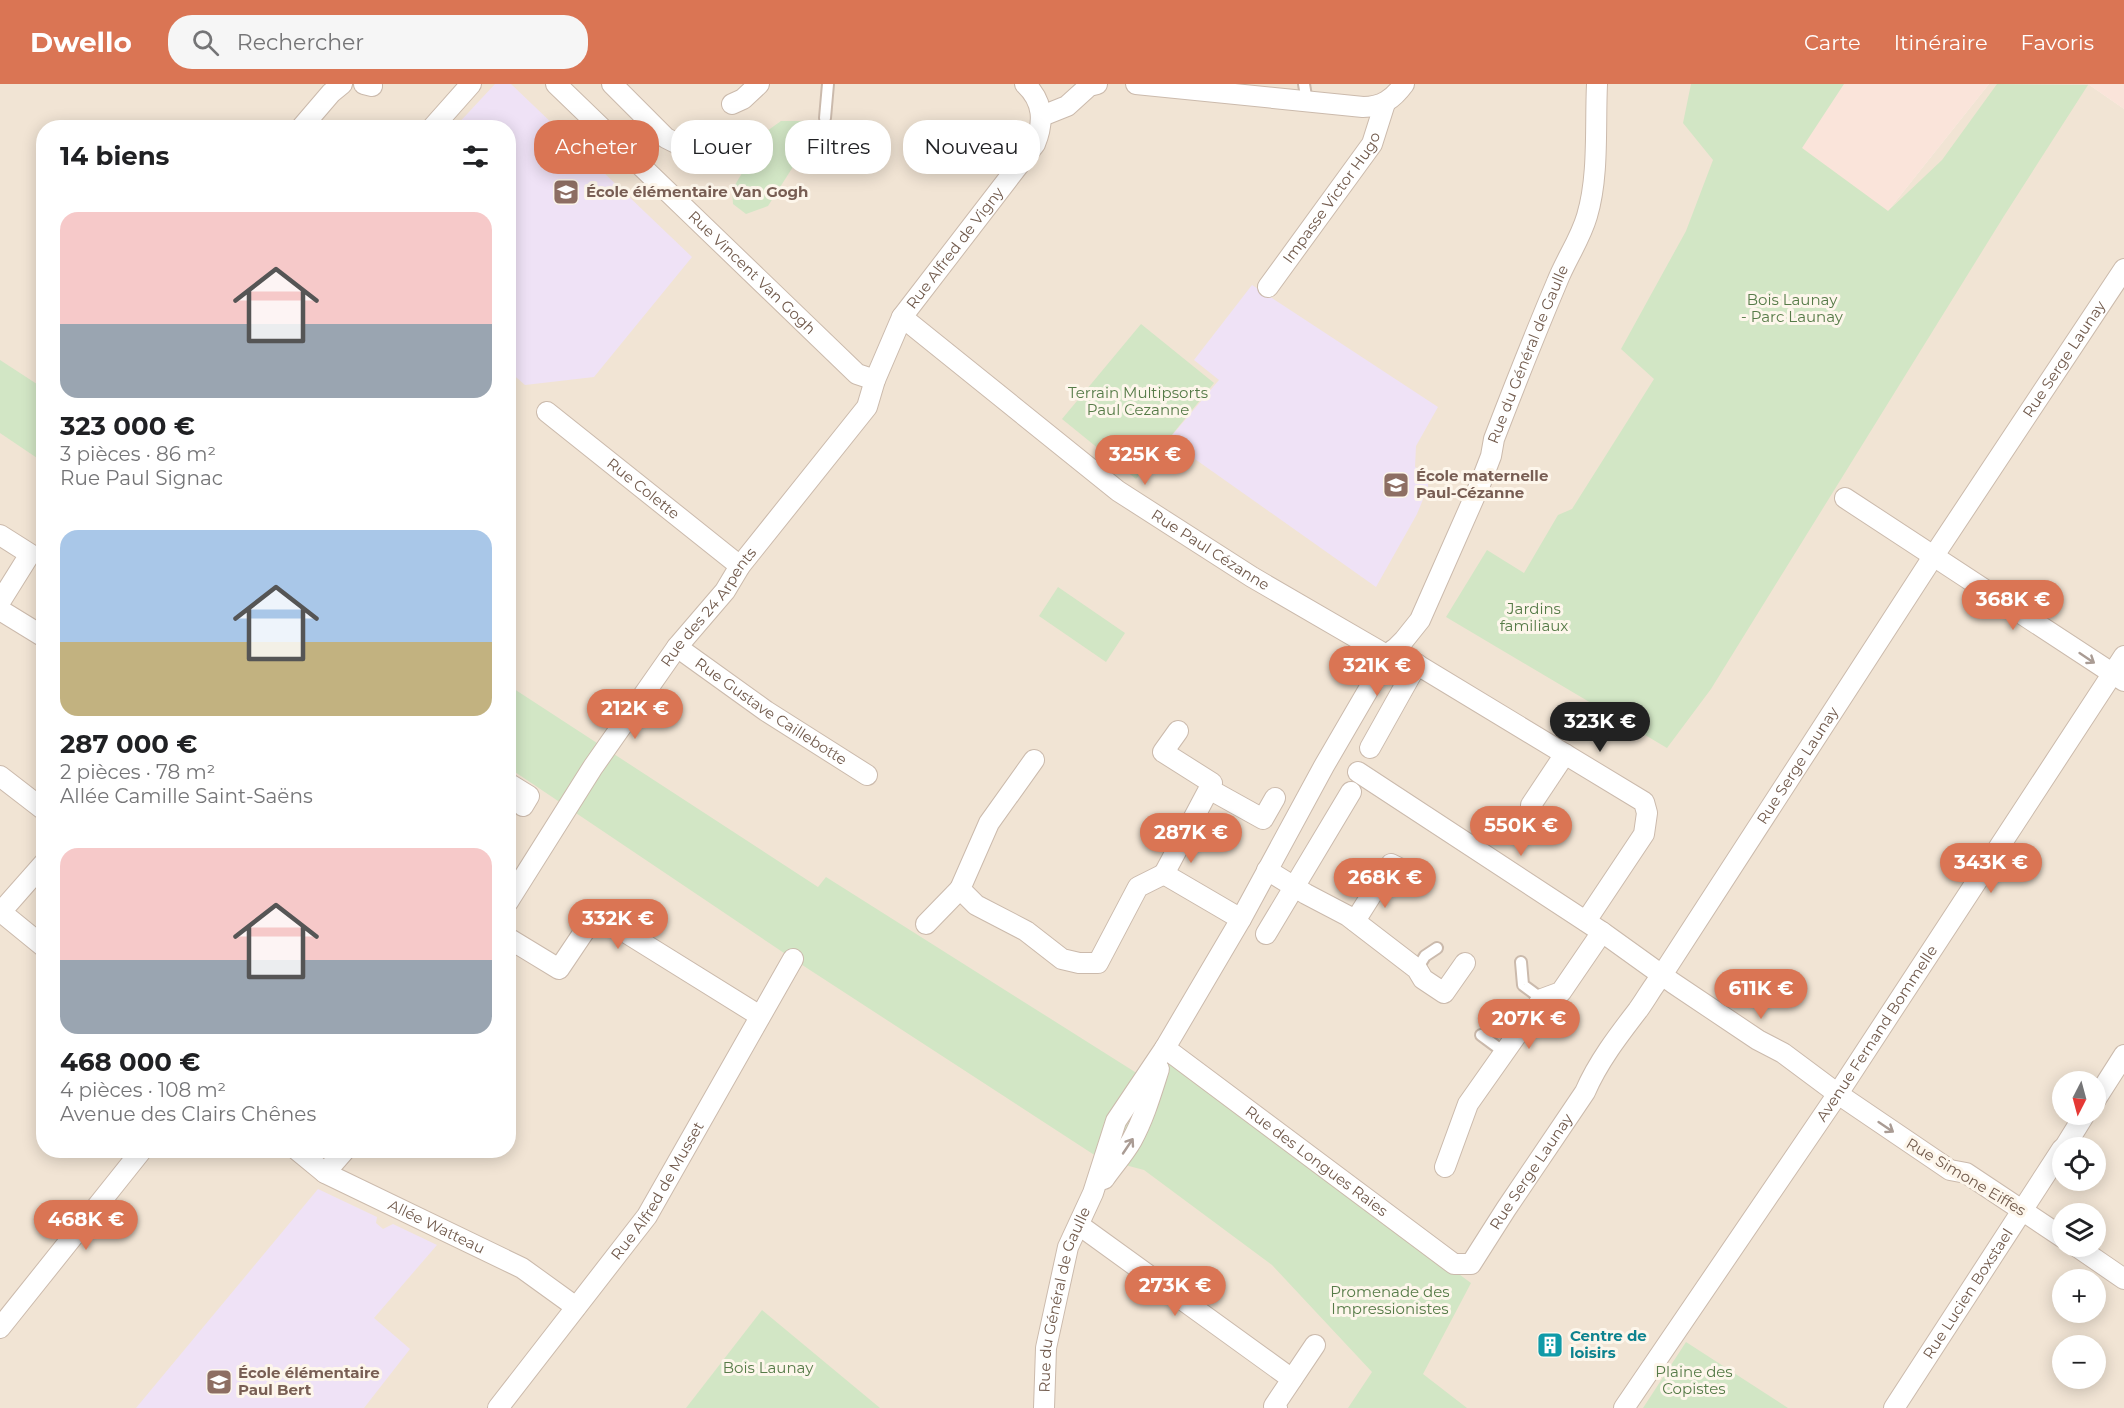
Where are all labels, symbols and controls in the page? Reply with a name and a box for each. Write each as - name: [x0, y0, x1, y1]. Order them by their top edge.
- search box: [168, 15, 588, 69]
- text: Dwello: [30, 25, 132, 59]
- icon: search: [189, 26, 222, 59]
- text: Rechercher: [237, 29, 364, 56]
- text: Carte: [1804, 30, 1861, 55]
- text: Itinéraire: [1894, 30, 1988, 55]
- text: Favoris: [2021, 30, 2094, 55]
- chip: Acheter: [534, 120, 659, 174]
- chip: Louer: [671, 120, 773, 174]
- chip: Filtres: [785, 120, 891, 174]
- chip: Nouveau: [903, 120, 1040, 174]
- street label: Impasse Victor Hugo: [1278, 130, 1384, 267]
- text: 14 biens: [60, 140, 169, 172]
- icon: filters: [459, 140, 492, 173]
- school or university icon: École élémentaire Van Gogh: [551, 177, 581, 207]
- place label: École élémentaire Van Gogh: [586, 182, 808, 201]
- street label: Rue Alfred de Vigny: [902, 182, 1008, 313]
- street label: Rue Vincent Van Gogh: [684, 207, 820, 338]
- icon: home: [222, 251, 330, 359]
- street label: Rue du Général de Gaulle: [1483, 261, 1572, 446]
- park label: Bois Launay - Parc Launay: [1741, 290, 1844, 326]
- street label: Rue Serge Launay: [2018, 296, 2110, 421]
- park label: Terrain Multipsorts Paul Cezanne: [1068, 383, 1208, 419]
- text: 323 000 €: [60, 410, 195, 442]
- pin: 325K €: [1096, 435, 1194, 486]
- text: 3 pièces · 86 m²: [60, 442, 216, 466]
- text: 325K €: [1109, 442, 1181, 466]
- street label: Rue Colette: [603, 454, 684, 523]
- text: Rue Paul Signac: [60, 466, 223, 490]
- place label: École maternelle Paul-Cézanne: [1416, 466, 1548, 502]
- school or university icon: École maternelle Paul-Cézanne: [1381, 470, 1411, 500]
- street label: Rue Paul Cézanne: [1148, 505, 1273, 594]
- street label: Rue des 24 Arpents: [656, 543, 760, 670]
- icon: home: [222, 569, 330, 677]
- pin: 368K €: [1964, 580, 2062, 631]
- text: 368K €: [1976, 587, 2050, 611]
- park label: Jardins familiaux: [1500, 599, 1568, 635]
- pin: 321K €: [1328, 646, 1426, 697]
- one-way arrow: [2079, 652, 2095, 664]
- street label: Rue Gustave Caillebotte: [692, 653, 851, 769]
- text: 321K €: [1343, 653, 1411, 677]
- pin: 212K €: [586, 689, 684, 740]
- text: 212K €: [601, 696, 669, 720]
- pin: 323K €: [1551, 702, 1649, 753]
- street label: Rue Serge Launay: [1752, 702, 1843, 828]
- text: 323K €: [1564, 709, 1636, 733]
- text: 287 000 €: [60, 728, 197, 760]
- text: 2 pièces · 78 m²: [60, 760, 215, 784]
- text: Allée Camille Saint-Saëns: [60, 784, 313, 808]
- pin: 550K €: [1472, 806, 1570, 857]
- pin: 287K €: [1142, 813, 1240, 864]
- text: 550K €: [1484, 813, 1558, 837]
- text: 287K €: [1154, 820, 1228, 844]
- pin: 343K €: [1942, 843, 2040, 894]
- text: 343K €: [1954, 850, 2028, 874]
- pin: 268K €: [1336, 858, 1434, 909]
- text: 268K €: [1348, 865, 1422, 889]
- icon: home: [222, 887, 330, 995]
- pin: 332K €: [569, 899, 667, 950]
- text: 332K €: [582, 906, 654, 930]
- street label: Avenue Fernand Bommelle: [1812, 942, 1941, 1125]
- pin: 611K €: [1712, 969, 1810, 1020]
- text: 611K €: [1728, 976, 1794, 1000]
- pin: 207K €: [1480, 999, 1578, 1050]
- text: 207K €: [1492, 1006, 1566, 1030]
- text: 468 000 €: [60, 1046, 200, 1078]
- north arrow: [2052, 1071, 2106, 1125]
- map controls: [2052, 1071, 2106, 1389]
- text: 4 pièces · 108 m²: [60, 1078, 226, 1102]
- street label: Rue des Longues Raies: [1242, 1101, 1392, 1220]
- text: Avenue des Clairs Chênes: [60, 1102, 316, 1126]
- street label: Rue Serge Launay: [1485, 1109, 1577, 1233]
- street label: Rue Alfred de Musset: [607, 1118, 708, 1264]
- one-way arrow: [1878, 1121, 1894, 1133]
- street label: Rue Simone Eiffes: [1903, 1133, 2030, 1220]
- one-way arrow: [1121, 1137, 1134, 1154]
- button: locate: [2052, 1137, 2106, 1191]
- street label: Allée Watteau: [385, 1195, 488, 1258]
- pin: 468K €: [37, 1200, 135, 1251]
- button: layers: [2052, 1203, 2106, 1257]
- street label: Rue du Général de Gaulle: [1035, 1204, 1094, 1393]
- text: 468K €: [48, 1207, 124, 1231]
- street label: Rue Lucien Boxstael: [1918, 1225, 2017, 1362]
- pin: 273K €: [1126, 1266, 1224, 1317]
- button: +: [2052, 1269, 2106, 1323]
- text: 273K €: [1139, 1273, 1211, 1297]
- park label: Promenade des Impressionistes: [1330, 1282, 1450, 1318]
- place label: Centre de loisirs: [1570, 1326, 1647, 1362]
- building icon: Centre de loisirs: [1535, 1330, 1565, 1360]
- button: −: [2052, 1335, 2106, 1389]
- park label: Bois Launay: [723, 1358, 814, 1377]
- park label: Plaine des Copistes: [1655, 1362, 1733, 1398]
- place label: École élémentaire Paul Bert: [238, 1363, 380, 1399]
- school or university icon: École élémentaire Paul Bert: [204, 1367, 234, 1397]

